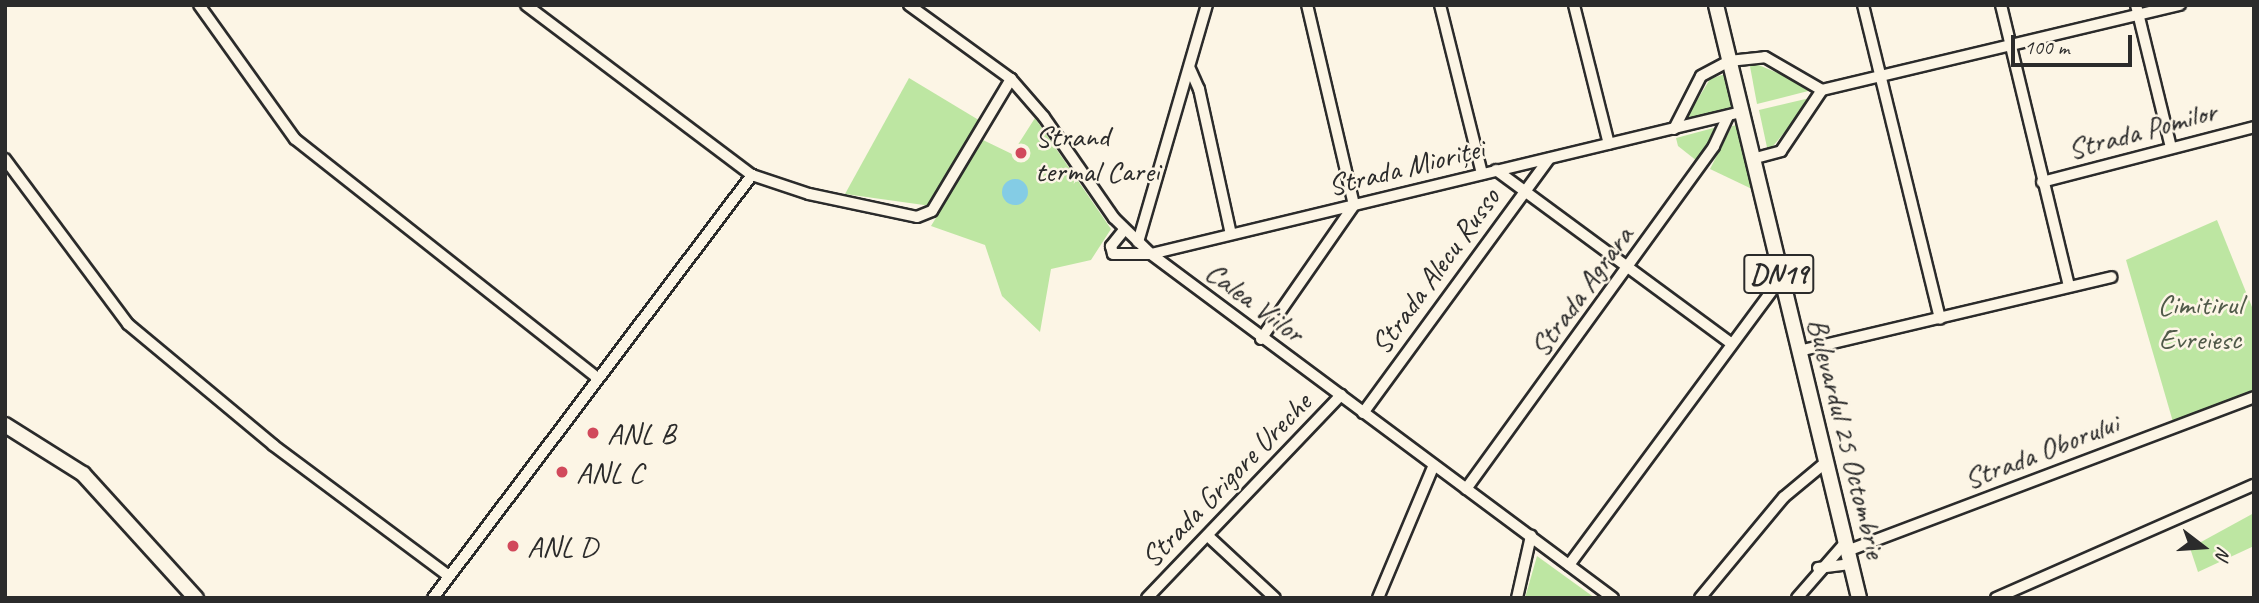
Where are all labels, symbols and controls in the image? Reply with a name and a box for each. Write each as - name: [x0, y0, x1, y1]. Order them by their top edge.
- scale bar: [2014, 21, 2135, 65]
- text: 100 m: [2024, 34, 2069, 60]
- street label: Strada Pomilor: [2064, 93, 2220, 167]
- place label: Strand termal Carei: [1035, 118, 1160, 188]
- street label: Strada Mioriței: [1324, 130, 1488, 204]
- marker: Strand termal Carei: [1013, 145, 1029, 161]
- street label: Strada Alecu Russo: [1363, 181, 1507, 361]
- street label: Strada Agrara: [1522, 219, 1640, 363]
- road number: DN19: [1742, 250, 1816, 298]
- street label: Calea Viilor: [1199, 253, 1311, 351]
- park label: Cimitirul Evreiesc: [2158, 286, 2242, 356]
- street label: Bulevardul 25 Octombrie: [1800, 314, 1894, 562]
- street label: Strada Grigore Ureche: [1133, 385, 1319, 575]
- street label: Strada Oborului: [1959, 405, 2123, 497]
- place label: ANL B: [607, 415, 676, 451]
- marker: ANL B: [585, 425, 601, 441]
- place label: ANL C: [576, 454, 643, 490]
- marker: ANL C: [554, 464, 570, 480]
- north arrow: [2168, 512, 2238, 582]
- place label: ANL D: [527, 528, 597, 564]
- marker: ANL D: [505, 538, 521, 554]
- text: N: [2210, 544, 2236, 562]

